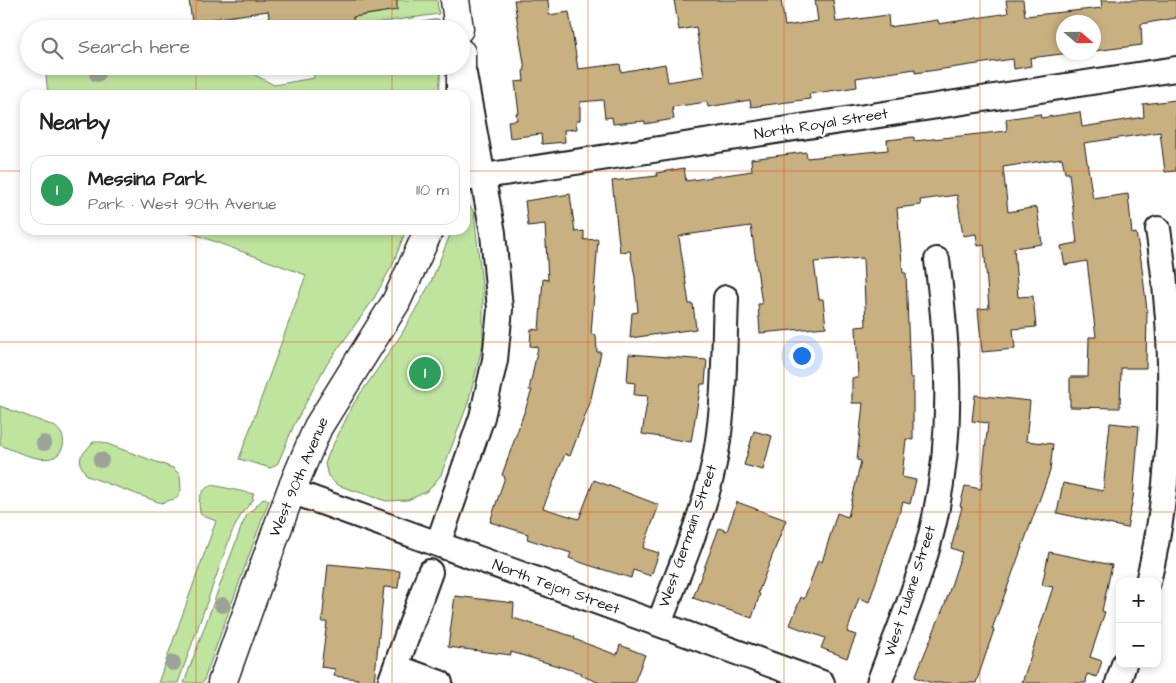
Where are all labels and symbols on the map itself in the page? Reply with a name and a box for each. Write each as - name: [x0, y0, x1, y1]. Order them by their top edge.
- north arrow: [1056, 15, 1101, 60]
- street label: North Royal Street: [753, 103, 890, 146]
- your location: [789, 343, 815, 369]
- pin: 1: [409, 354, 441, 392]
- street label: West 90th Avenue: [264, 414, 334, 540]
- street label: West Germain Street: [654, 462, 722, 610]
- street label: West Tulane Street: [879, 523, 941, 659]
- street label: North Tejon Street: [489, 554, 623, 620]

